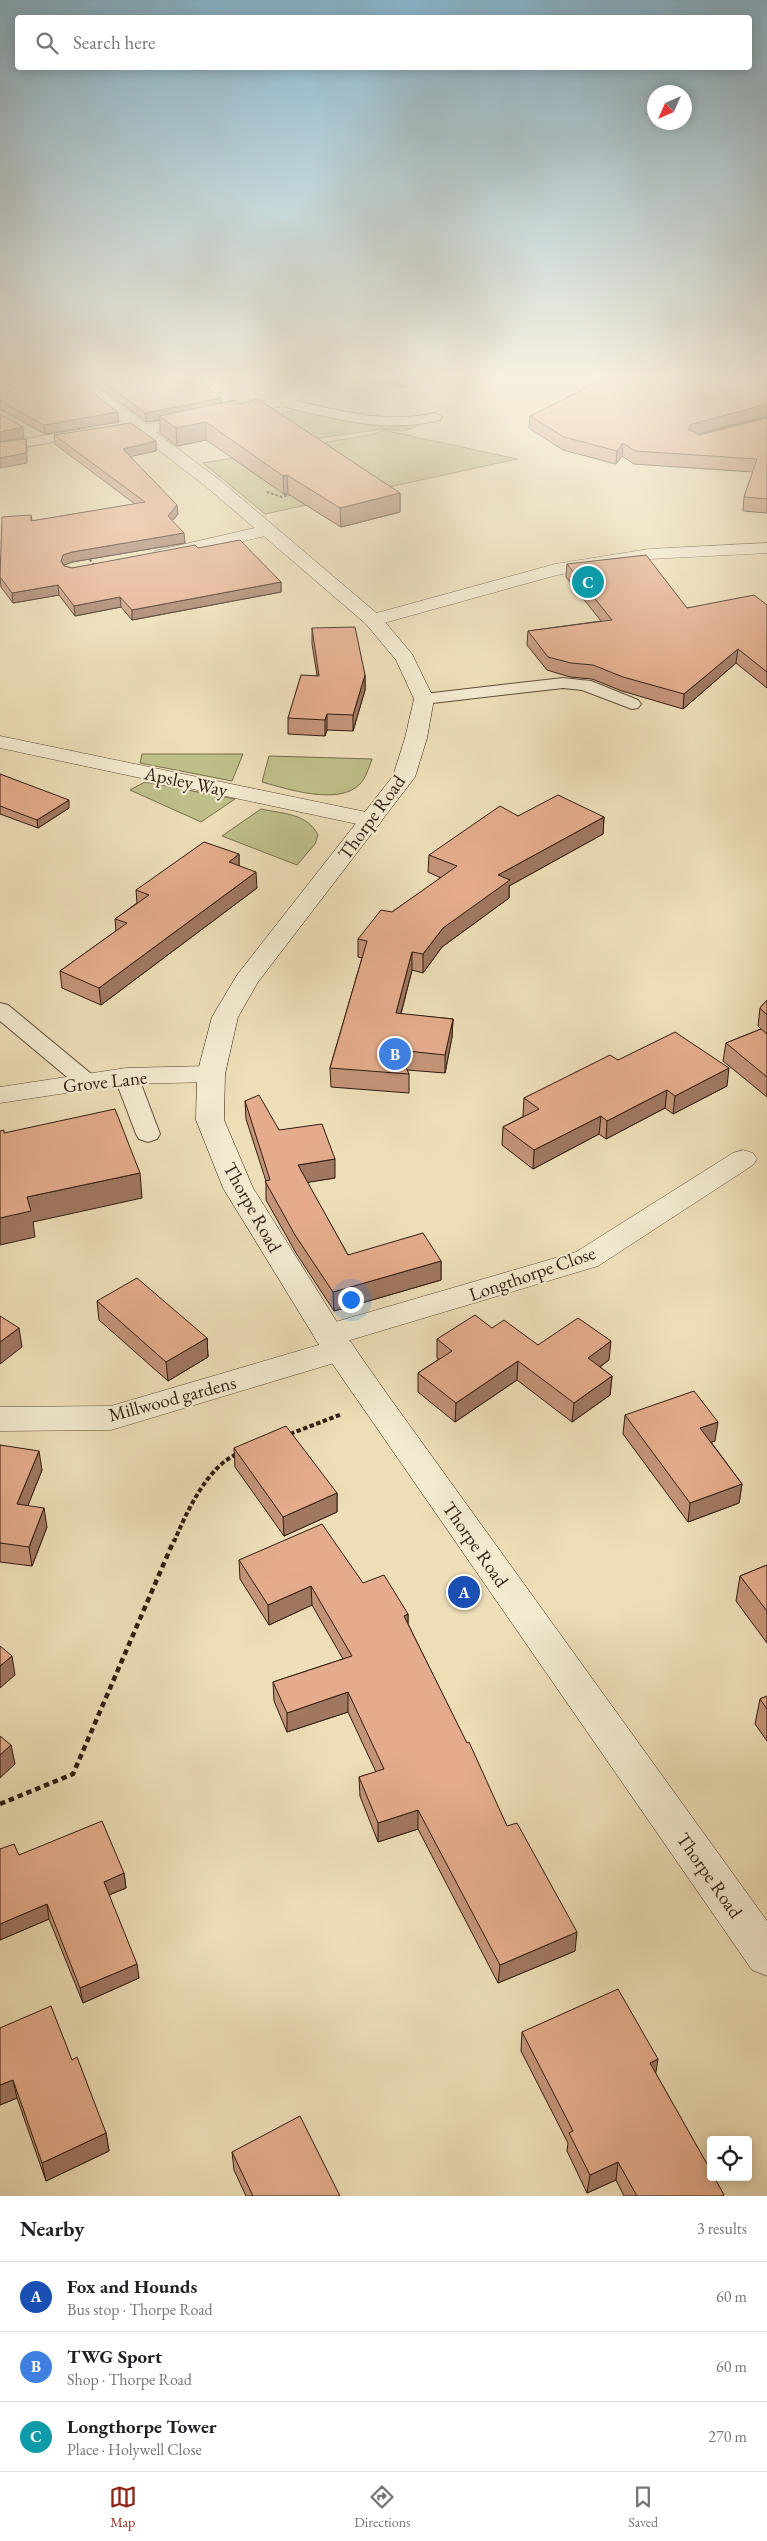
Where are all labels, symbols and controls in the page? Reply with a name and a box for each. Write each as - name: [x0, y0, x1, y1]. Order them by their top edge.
- search box: [15, 15, 752, 70]
- icon: search: [33, 29, 61, 57]
- text: Search here: [73, 30, 155, 55]
- north arrow: [647, 85, 692, 130]
- pin: C: [572, 563, 604, 601]
- street label: Apsley Way: [141, 760, 230, 803]
- street label: Thorpe Road: [332, 770, 411, 865]
- pin: B: [379, 1035, 411, 1073]
- street label: Grove Lane: [62, 1065, 148, 1098]
- street label: Thorpe Road: [218, 1158, 288, 1257]
- street label: Longthorpe Close: [466, 1240, 599, 1307]
- your location: [338, 1287, 364, 1313]
- street label: Millwood gardens: [106, 1369, 239, 1428]
- street label: Thorpe Road: [437, 1497, 514, 1592]
- pin: A: [448, 1573, 480, 1611]
- street label: Thorpe Road: [671, 1828, 748, 1923]
- map controls: [707, 2136, 752, 2181]
- button: locate: [707, 2136, 752, 2181]
- text: Nearby: [20, 2215, 84, 2242]
- text: 3 results: [697, 2218, 747, 2239]
- text: Fox and Hounds: [67, 2274, 197, 2299]
- text: A: [30, 2286, 42, 2307]
- text: 60 m: [716, 2286, 747, 2307]
- text: Bus stop · Thorpe Road: [67, 2299, 213, 2320]
- text: TWG Sport: [67, 2344, 162, 2369]
- text: B: [31, 2356, 41, 2377]
- text: 60 m: [716, 2356, 747, 2377]
- text: Shop · Thorpe Road: [67, 2369, 192, 2390]
- text: Longthorpe Tower: [67, 2414, 217, 2439]
- text: C: [30, 2426, 42, 2447]
- text: 270 m: [708, 2426, 747, 2447]
- text: Place · Holywell Close: [67, 2439, 202, 2460]
- tab: Map: [109, 2483, 137, 2531]
- tab: Directions: [354, 2483, 411, 2531]
- tab: Saved: [628, 2483, 658, 2531]

